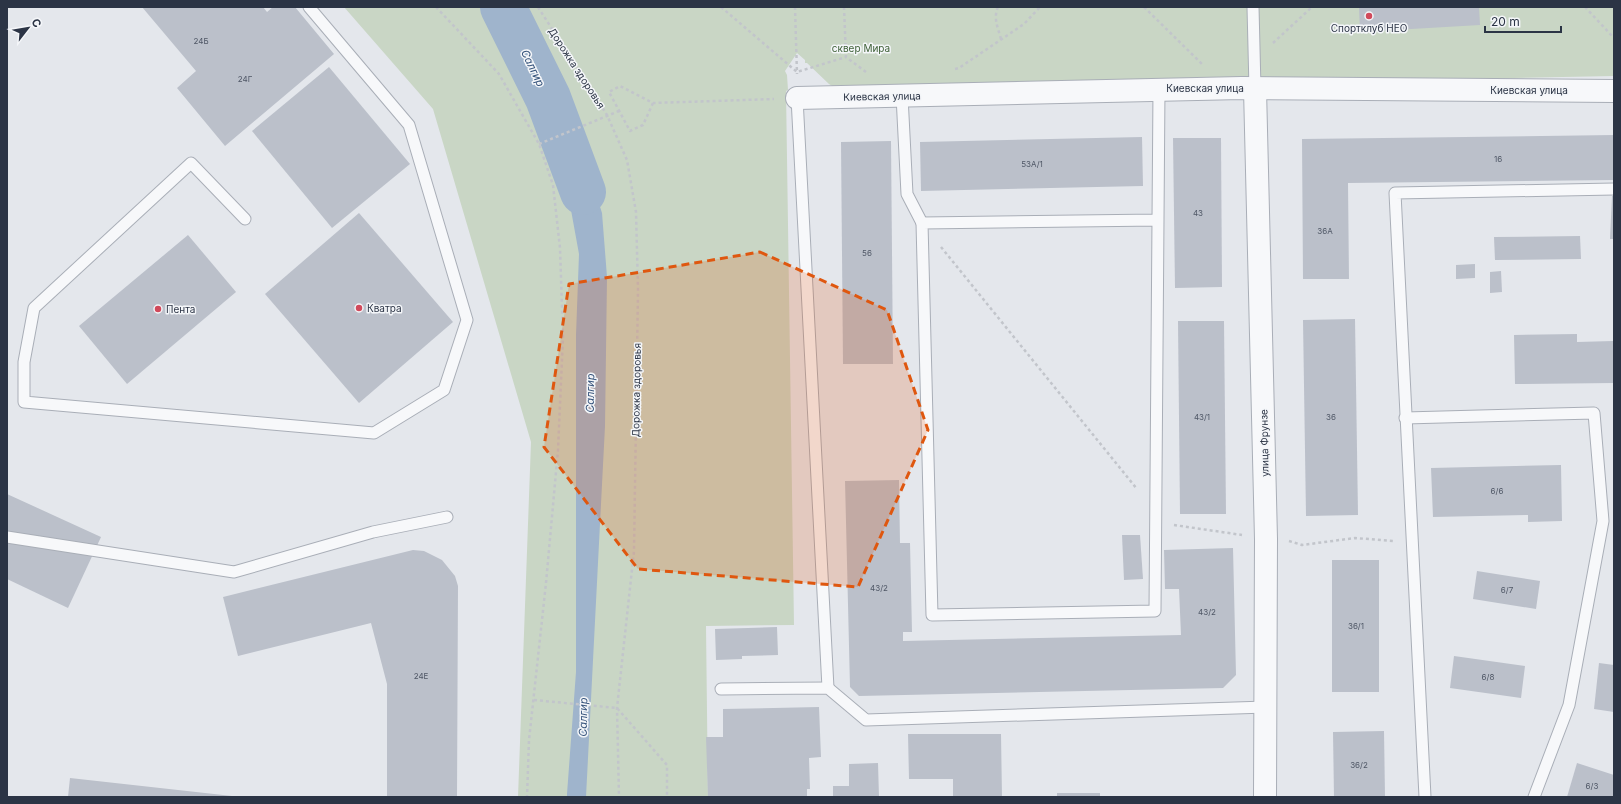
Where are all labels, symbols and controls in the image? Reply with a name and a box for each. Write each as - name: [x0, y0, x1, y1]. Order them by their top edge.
- north arrow: [8, 8, 48, 48]
- scale bar: [1485, 8, 1561, 34]
- marker: Спортклуб НЕО: [1364, 11, 1374, 21]
- text: 20 m: [1491, 14, 1520, 29]
- text: С: [28, 16, 45, 30]
- place label: Спортклуб НЕО: [1331, 22, 1408, 34]
- street label: Дорожка здоровья: [546, 25, 608, 111]
- house number: 24Б: [193, 36, 209, 46]
- park label: сквер Мира: [832, 42, 890, 54]
- water label: Салгир: [518, 47, 548, 89]
- house number: 24Г: [238, 74, 253, 84]
- street label: Киевская улица: [1166, 82, 1244, 94]
- street label: Киевская улица: [1490, 84, 1568, 96]
- street label: Киевская улица: [843, 89, 921, 103]
- house number: 16: [1494, 154, 1502, 164]
- house number: 53А/1: [1021, 159, 1043, 169]
- house number: 43: [1193, 208, 1203, 218]
- house number: 36А: [1317, 226, 1333, 236]
- house number: 56: [862, 248, 872, 258]
- place label: Кватра: [367, 302, 402, 314]
- place label: Пента: [166, 303, 195, 315]
- marker: Кватра: [354, 303, 364, 313]
- marker: Пента: [153, 304, 163, 314]
- street label: Дорожка здоровья: [629, 343, 643, 437]
- water label: Салгир: [583, 373, 597, 413]
- street label: улица Фрунзе: [1257, 409, 1271, 477]
- house number: 43/1: [1194, 412, 1210, 422]
- house number: 36: [1326, 412, 1336, 422]
- house number: 6/6: [1491, 486, 1503, 496]
- house number: 43/2: [870, 583, 888, 593]
- house number: 6/7: [1501, 585, 1514, 595]
- house number: 43/2: [1198, 607, 1216, 617]
- house number: 36/1: [1348, 621, 1364, 631]
- house number: 24Е: [414, 671, 429, 681]
- house number: 6/8: [1482, 672, 1494, 682]
- water label: Салгир: [576, 697, 590, 737]
- house number: 36/2: [1350, 760, 1368, 770]
- house number: 6/3: [1586, 781, 1598, 791]

